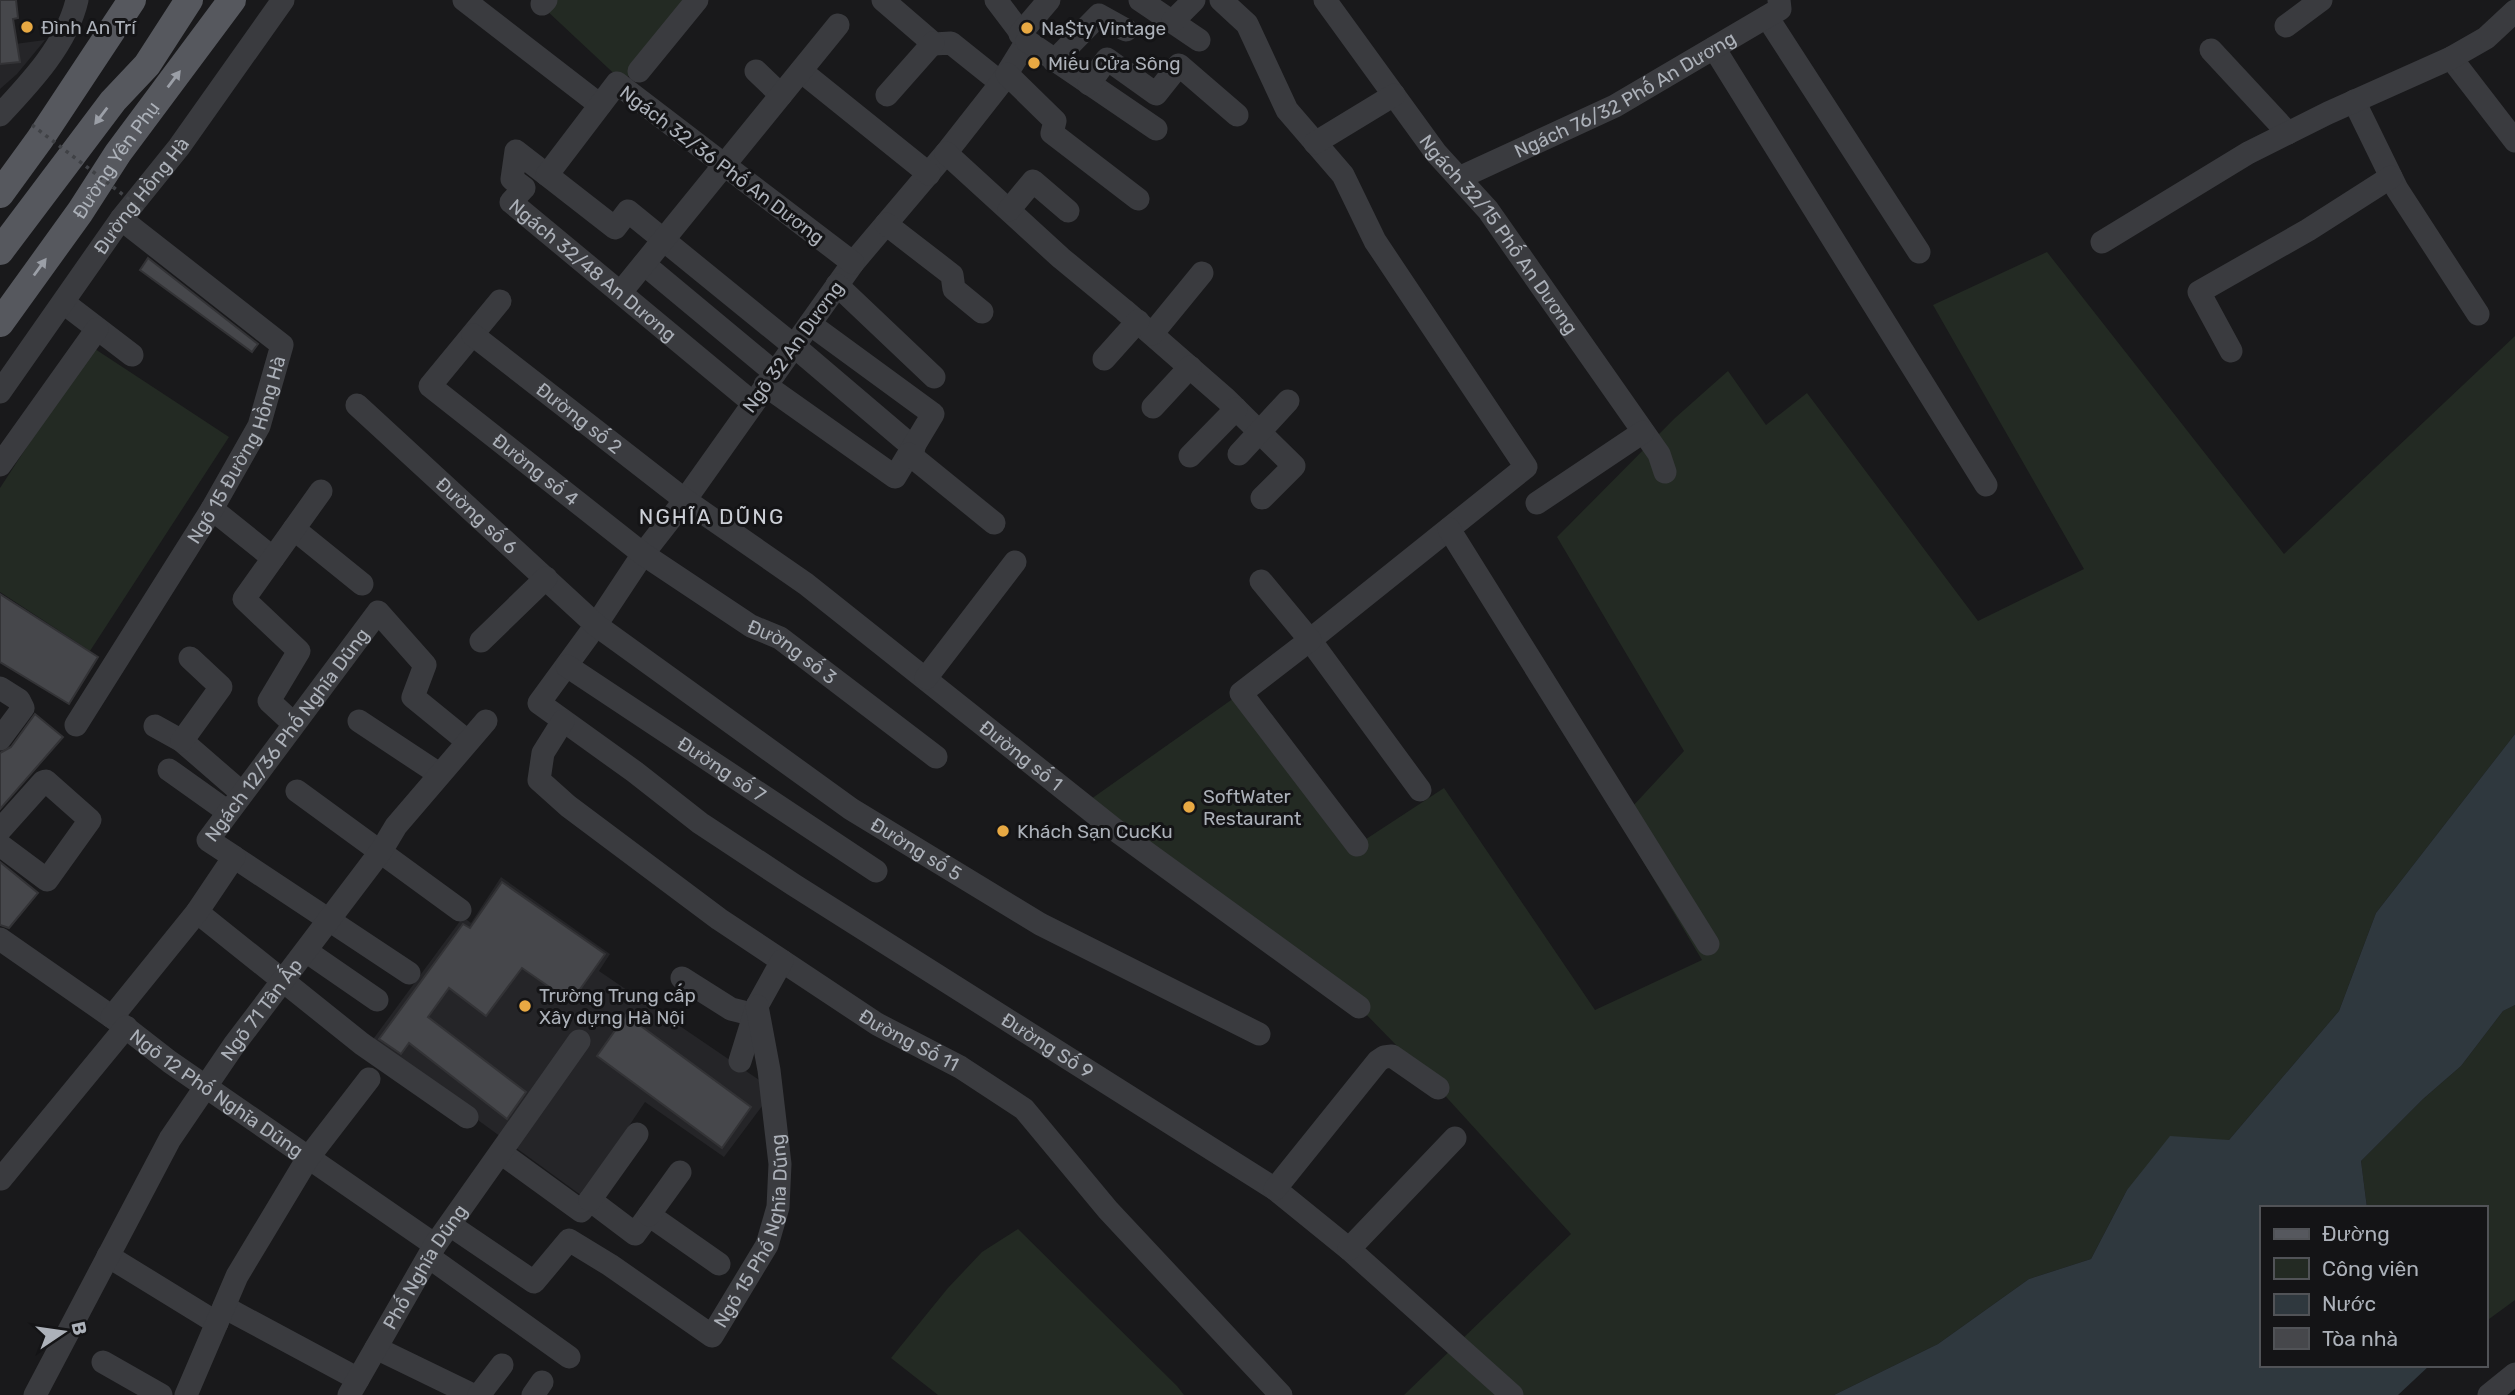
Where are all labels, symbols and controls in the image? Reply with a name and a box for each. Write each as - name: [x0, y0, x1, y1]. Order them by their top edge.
- place label: Đình An Trí: [41, 16, 137, 39]
- place label: Na$ty Vintage: [1041, 17, 1166, 40]
- marker: Đình An Trí: [19, 19, 35, 35]
- marker: Na$ty Vintage: [1019, 20, 1035, 36]
- street label: Ngách 76/32 Phố An Dương: [1511, 26, 1740, 162]
- place label: Miếu Cửa Sông: [1048, 51, 1181, 75]
- marker: Miếu Cửa Sông: [1026, 55, 1042, 71]
- one-way arrow: [166, 70, 181, 88]
- street label: Ngách 32/36 Phố An Dương: [615, 81, 829, 249]
- street label: Đường Yên Phụ: [67, 97, 164, 223]
- one-way arrow: [94, 106, 109, 124]
- street label: Ngách 32/15 Phố An Dương: [1415, 130, 1583, 339]
- street label: Đường Hồng Hà: [89, 133, 194, 258]
- street label: Ngách 32/48 An Dương: [505, 194, 681, 346]
- one-way arrow: [33, 258, 47, 276]
- street label: Ngõ 32 An Dương: [738, 277, 848, 417]
- street label: Ngõ 15 Đường Hồng Hà: [182, 353, 290, 548]
- street label: Đường số 2: [532, 377, 627, 458]
- street label: Đường số 4: [488, 429, 584, 511]
- street label: Đường số 6: [431, 472, 523, 559]
- district label: NGHĨA DŨNG: [639, 504, 785, 529]
- street label: Đường số 3: [744, 614, 842, 689]
- street label: Ngách 12/36 Phố Nghĩa Dũng: [200, 623, 374, 846]
- street label: Đường số 1: [975, 715, 1067, 795]
- street label: Đường số 7: [674, 731, 771, 806]
- place label: SoftWater Restaurant: [1203, 785, 1302, 830]
- marker: SoftWater Restaurant: [1181, 799, 1197, 815]
- street label: Đường số 5: [867, 812, 966, 885]
- place label: Khách Sạn CucKu: [1017, 820, 1173, 843]
- marker: Khách Sạn CucKu: [995, 823, 1011, 839]
- street label: Ngõ 71 Tân Ấp: [216, 954, 307, 1065]
- place label: Trường Trung cấp Xây dựng Hà Nội: [539, 983, 696, 1029]
- marker: Trường Trung cấp Xây dựng Hà Nội: [517, 998, 533, 1014]
- street label: Đường Số 11: [855, 1004, 963, 1076]
- street label: Đường Số 9: [997, 1008, 1098, 1083]
- street label: Ngõ 12 Phố Nghĩa Dũng: [126, 1024, 308, 1162]
- street label: Ngõ 15 Phố Nghĩa Dũng: [708, 1133, 792, 1332]
- street label: Phố Nghĩa Dũng: [378, 1200, 472, 1333]
- legend: [2260, 1206, 2487, 1367]
- text: Đường: [2322, 1221, 2390, 1246]
- text: Công viên: [2322, 1256, 2419, 1281]
- text: Nước: [2322, 1291, 2376, 1316]
- north arrow: [28, 1297, 98, 1367]
- text: B: [66, 1319, 92, 1337]
- text: Tòa nhà: [2322, 1326, 2398, 1351]

